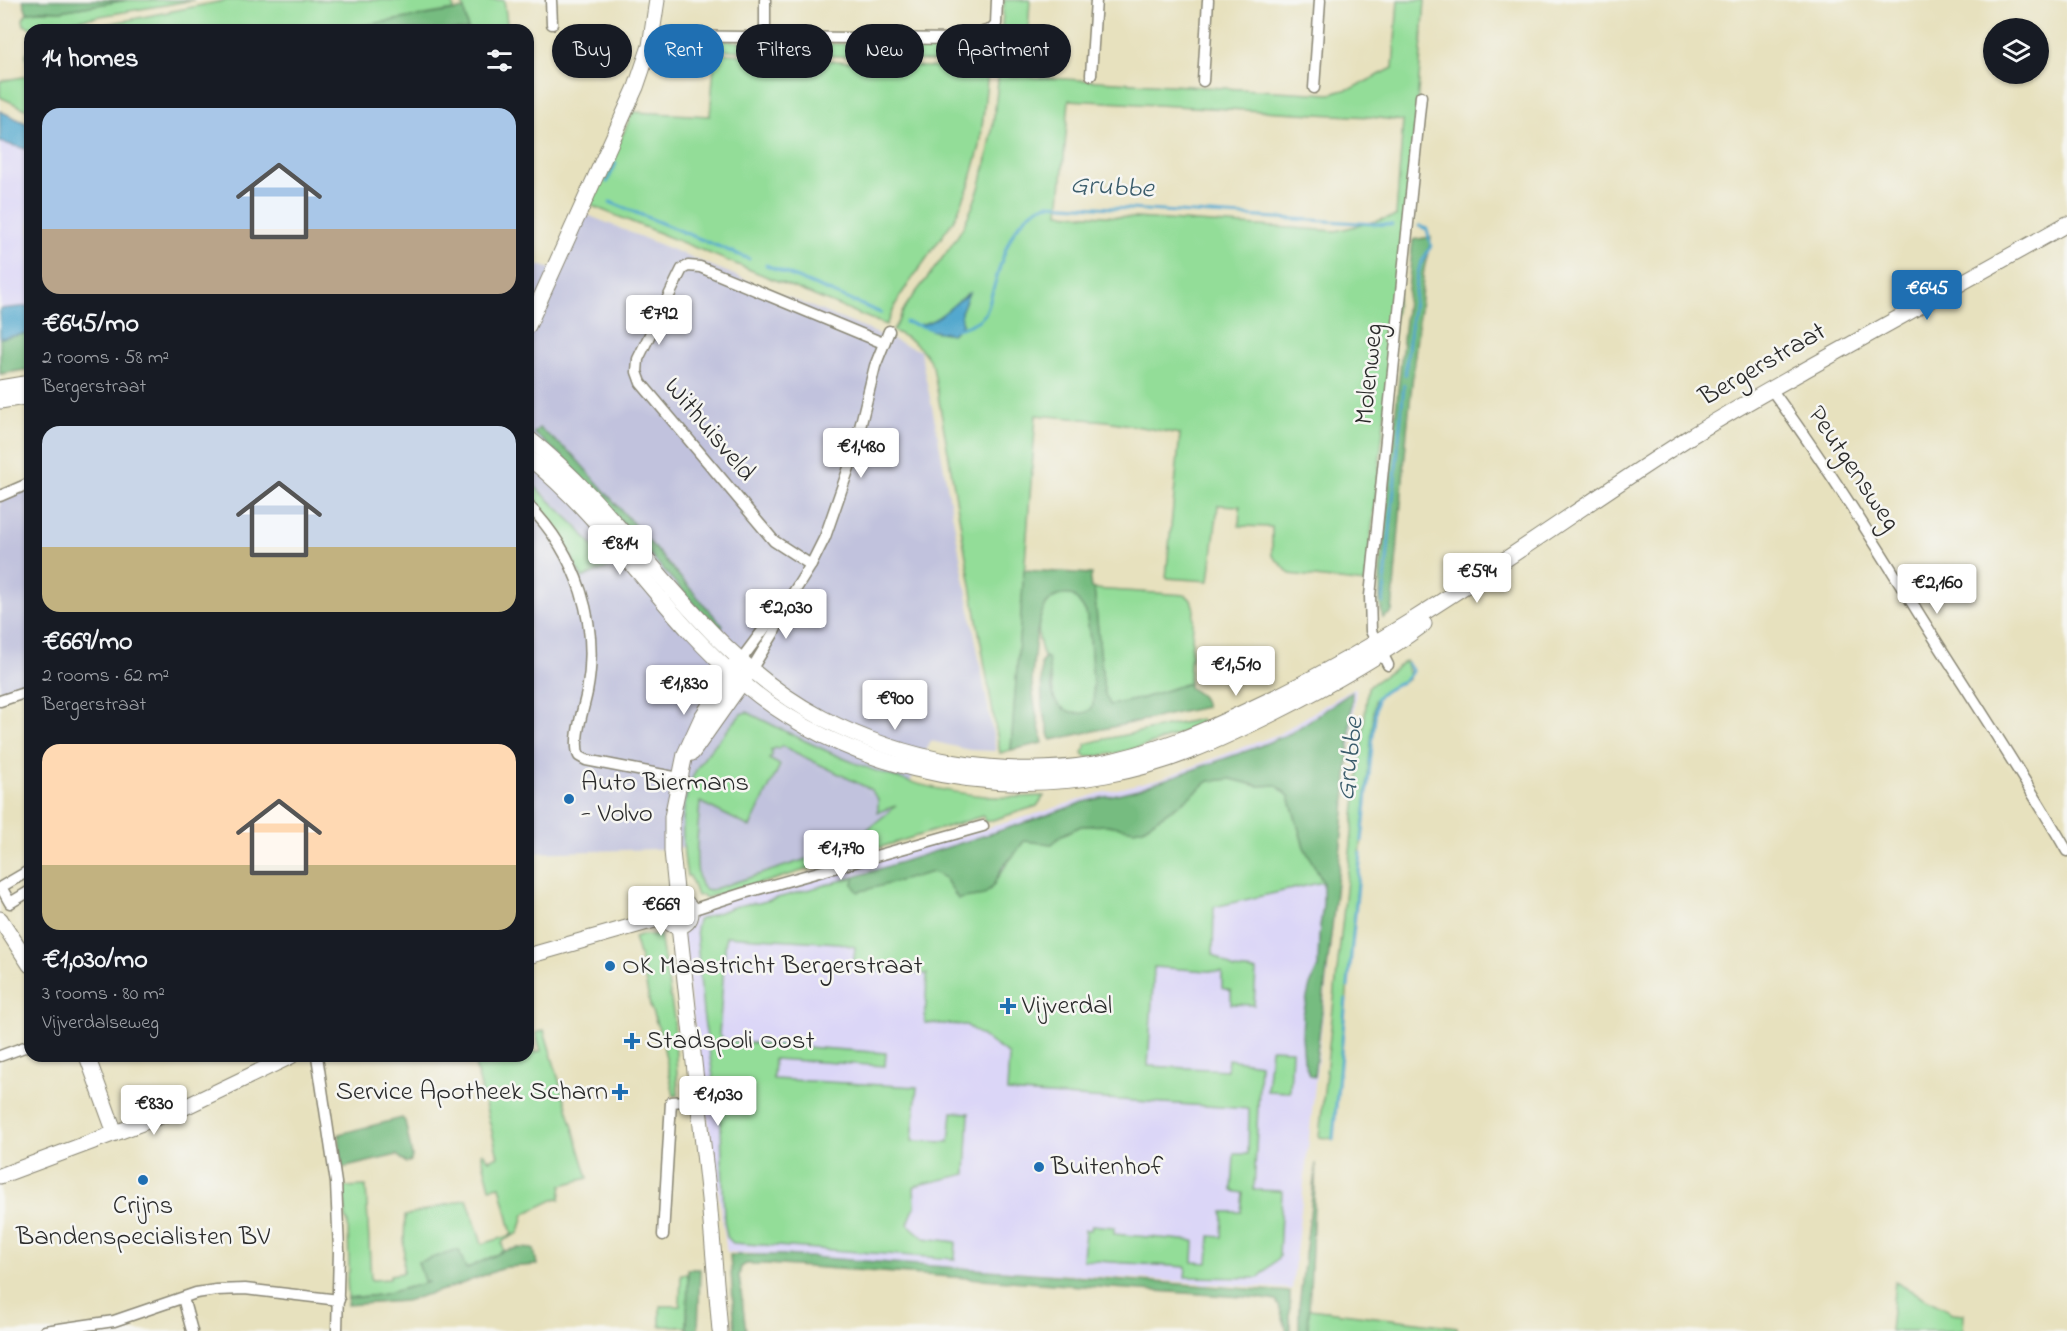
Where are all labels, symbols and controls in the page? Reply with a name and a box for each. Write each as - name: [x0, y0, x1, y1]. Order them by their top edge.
- map controls: [1983, 18, 2049, 84]
- button: layers: [1983, 18, 2049, 84]
- chip: Buy: [552, 24, 632, 78]
- chip: Rent: [644, 24, 724, 78]
- chip: Filters: [736, 24, 833, 78]
- chip: New: [845, 24, 924, 78]
- chip: Apartment: [936, 24, 1071, 78]
- text: 14 homes: [42, 41, 138, 79]
- icon: filters: [483, 44, 516, 77]
- icon: home: [225, 147, 333, 255]
- water label: Grubbe: [1069, 165, 1156, 211]
- pin: €645: [1891, 270, 1963, 321]
- text: €645: [1906, 275, 1948, 304]
- pin: €792: [623, 295, 695, 346]
- text: €792: [640, 300, 678, 329]
- text: €645/mo: [42, 306, 139, 344]
- street label: Bergerstraat: [1691, 313, 1834, 418]
- street label: Molenweg: [1345, 321, 1395, 427]
- text: 2 rooms · 58 m²: [42, 344, 169, 373]
- street label: Withuisveld: [654, 369, 764, 491]
- text: Bergerstraat: [42, 373, 146, 402]
- street label: Peutgensweg: [1797, 398, 1909, 540]
- pin: €1,480: [812, 428, 910, 479]
- text: €1,480: [837, 433, 885, 462]
- icon: home: [225, 465, 333, 573]
- pin: €814: [584, 525, 656, 576]
- text: €814: [602, 530, 638, 559]
- pin: €594: [1441, 553, 1513, 604]
- text: €594: [1457, 558, 1497, 587]
- pin: €2,160: [1888, 564, 1986, 615]
- text: €2,160: [1911, 569, 1963, 598]
- pin: €2,030: [737, 589, 835, 640]
- text: €2,030: [760, 594, 812, 623]
- text: €669/mo: [42, 624, 133, 662]
- pin: €1,510: [1187, 646, 1285, 697]
- text: €1,510: [1211, 651, 1261, 680]
- text: 2 rooms · 62 m²: [42, 662, 169, 691]
- pin: €1,830: [635, 665, 733, 716]
- text: €1,830: [660, 670, 708, 699]
- pin: €900: [859, 680, 931, 731]
- text: €900: [876, 685, 914, 714]
- text: Bergerstraat: [42, 691, 146, 720]
- water label: Grubbe: [1326, 714, 1376, 803]
- place label: Auto Biermans - Volvo: [581, 764, 749, 834]
- icon: home: [225, 783, 333, 891]
- marker: Auto Biermans - Volvo: [562, 792, 576, 806]
- pin: €1,790: [792, 830, 890, 881]
- text: €1,790: [818, 835, 864, 864]
- pin: €669: [625, 886, 697, 937]
- text: €669: [642, 891, 680, 920]
- text: €1,030/mo: [42, 942, 148, 980]
- place label: OK Maastricht Bergerstraat: [622, 947, 922, 986]
- marker: OK Maastricht Bergerstraat: [603, 959, 617, 973]
- text: 3 rooms · 80 m²: [42, 980, 165, 1009]
- place label: Vijverdal: [1021, 987, 1112, 1026]
- marker: Vijverdal: [999, 997, 1017, 1015]
- text: Vijverdalseweg: [42, 1009, 159, 1038]
- place label: Stadspoli Oost: [646, 1022, 815, 1061]
- marker: Stadspoli Oost: [623, 1032, 641, 1050]
- place label: Service Apotheek Scharn: [336, 1073, 608, 1112]
- pin: €1,030: [669, 1076, 767, 1127]
- text: €1,030: [693, 1081, 743, 1110]
- pin: €830: [118, 1085, 190, 1136]
- marker: Service Apotheek Scharn: [613, 1085, 627, 1099]
- text: €830: [135, 1090, 173, 1119]
- place label: Buitenhof: [1050, 1148, 1164, 1187]
- marker: Buitenhof: [1032, 1160, 1046, 1174]
- marker: Crijns Bandenspecialisten BV: [136, 1173, 150, 1187]
- place label: Crijns Bandenspecialisten BV: [15, 1187, 270, 1257]

